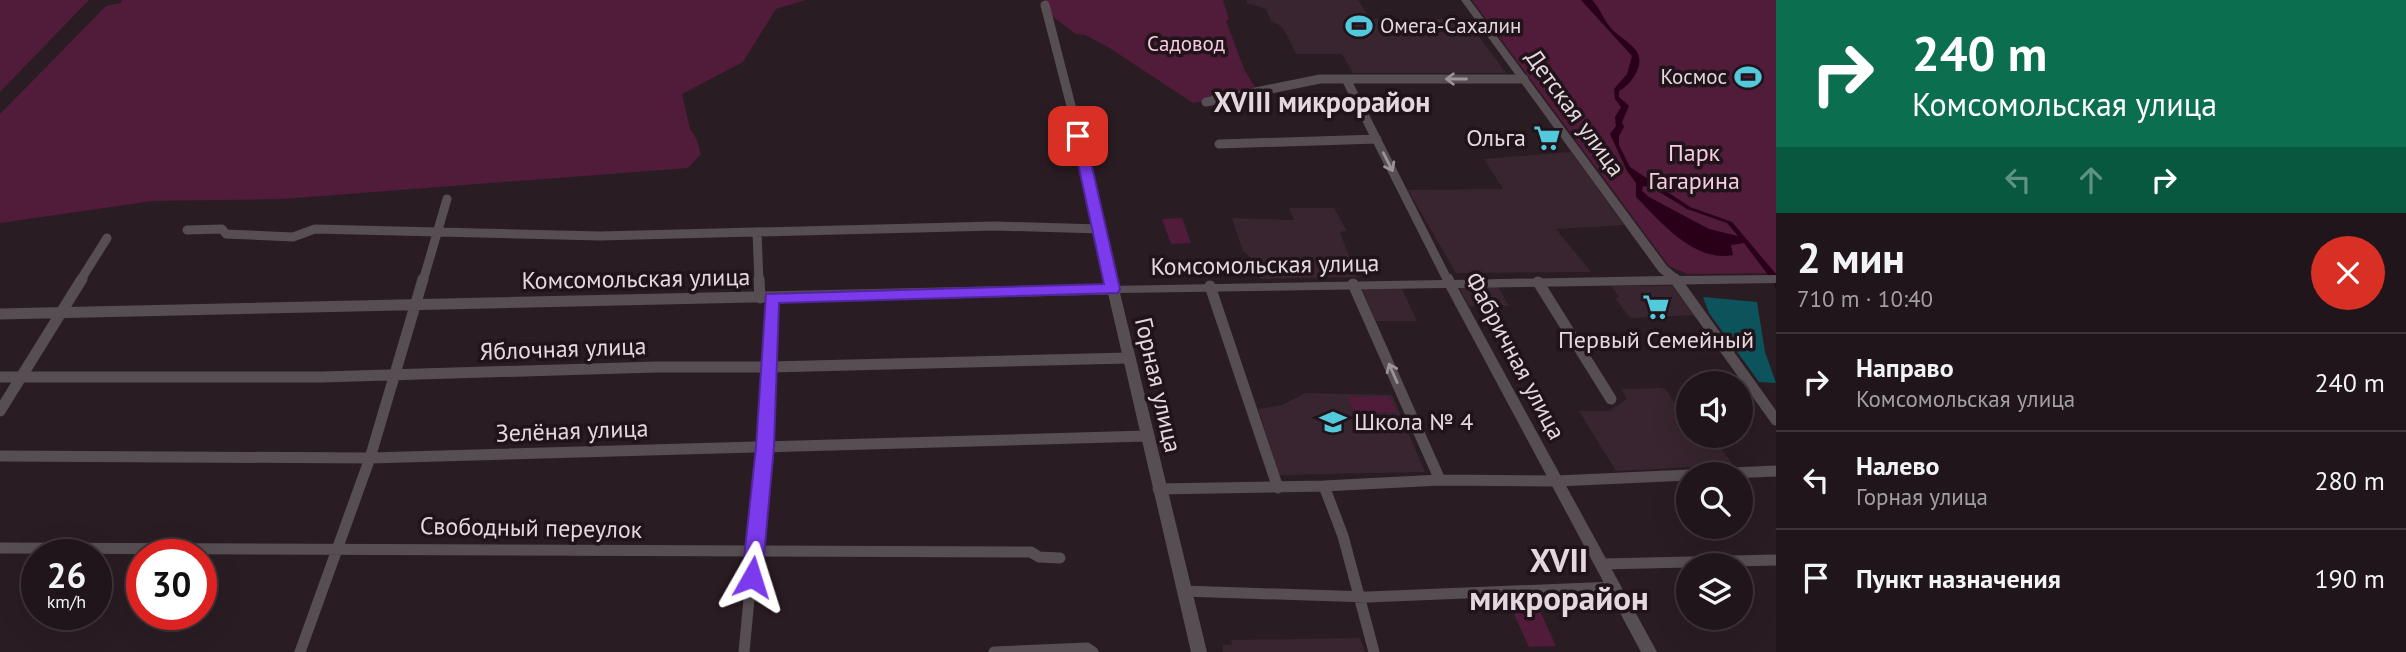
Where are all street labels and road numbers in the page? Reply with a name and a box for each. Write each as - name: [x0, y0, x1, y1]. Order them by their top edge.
- street label: Детская улица: [1519, 43, 1632, 182]
- street label: Комсомольская улица: [1150, 247, 1380, 282]
- street label: Комсомольская улица: [521, 261, 751, 296]
- street label: Фабричная улица: [1458, 267, 1573, 445]
- street label: Горная улица: [1128, 314, 1189, 455]
- street label: Яблочная улица: [479, 330, 647, 367]
- street label: Зелёная улица: [495, 412, 649, 449]
- street label: Свободный переулок: [420, 510, 643, 545]

